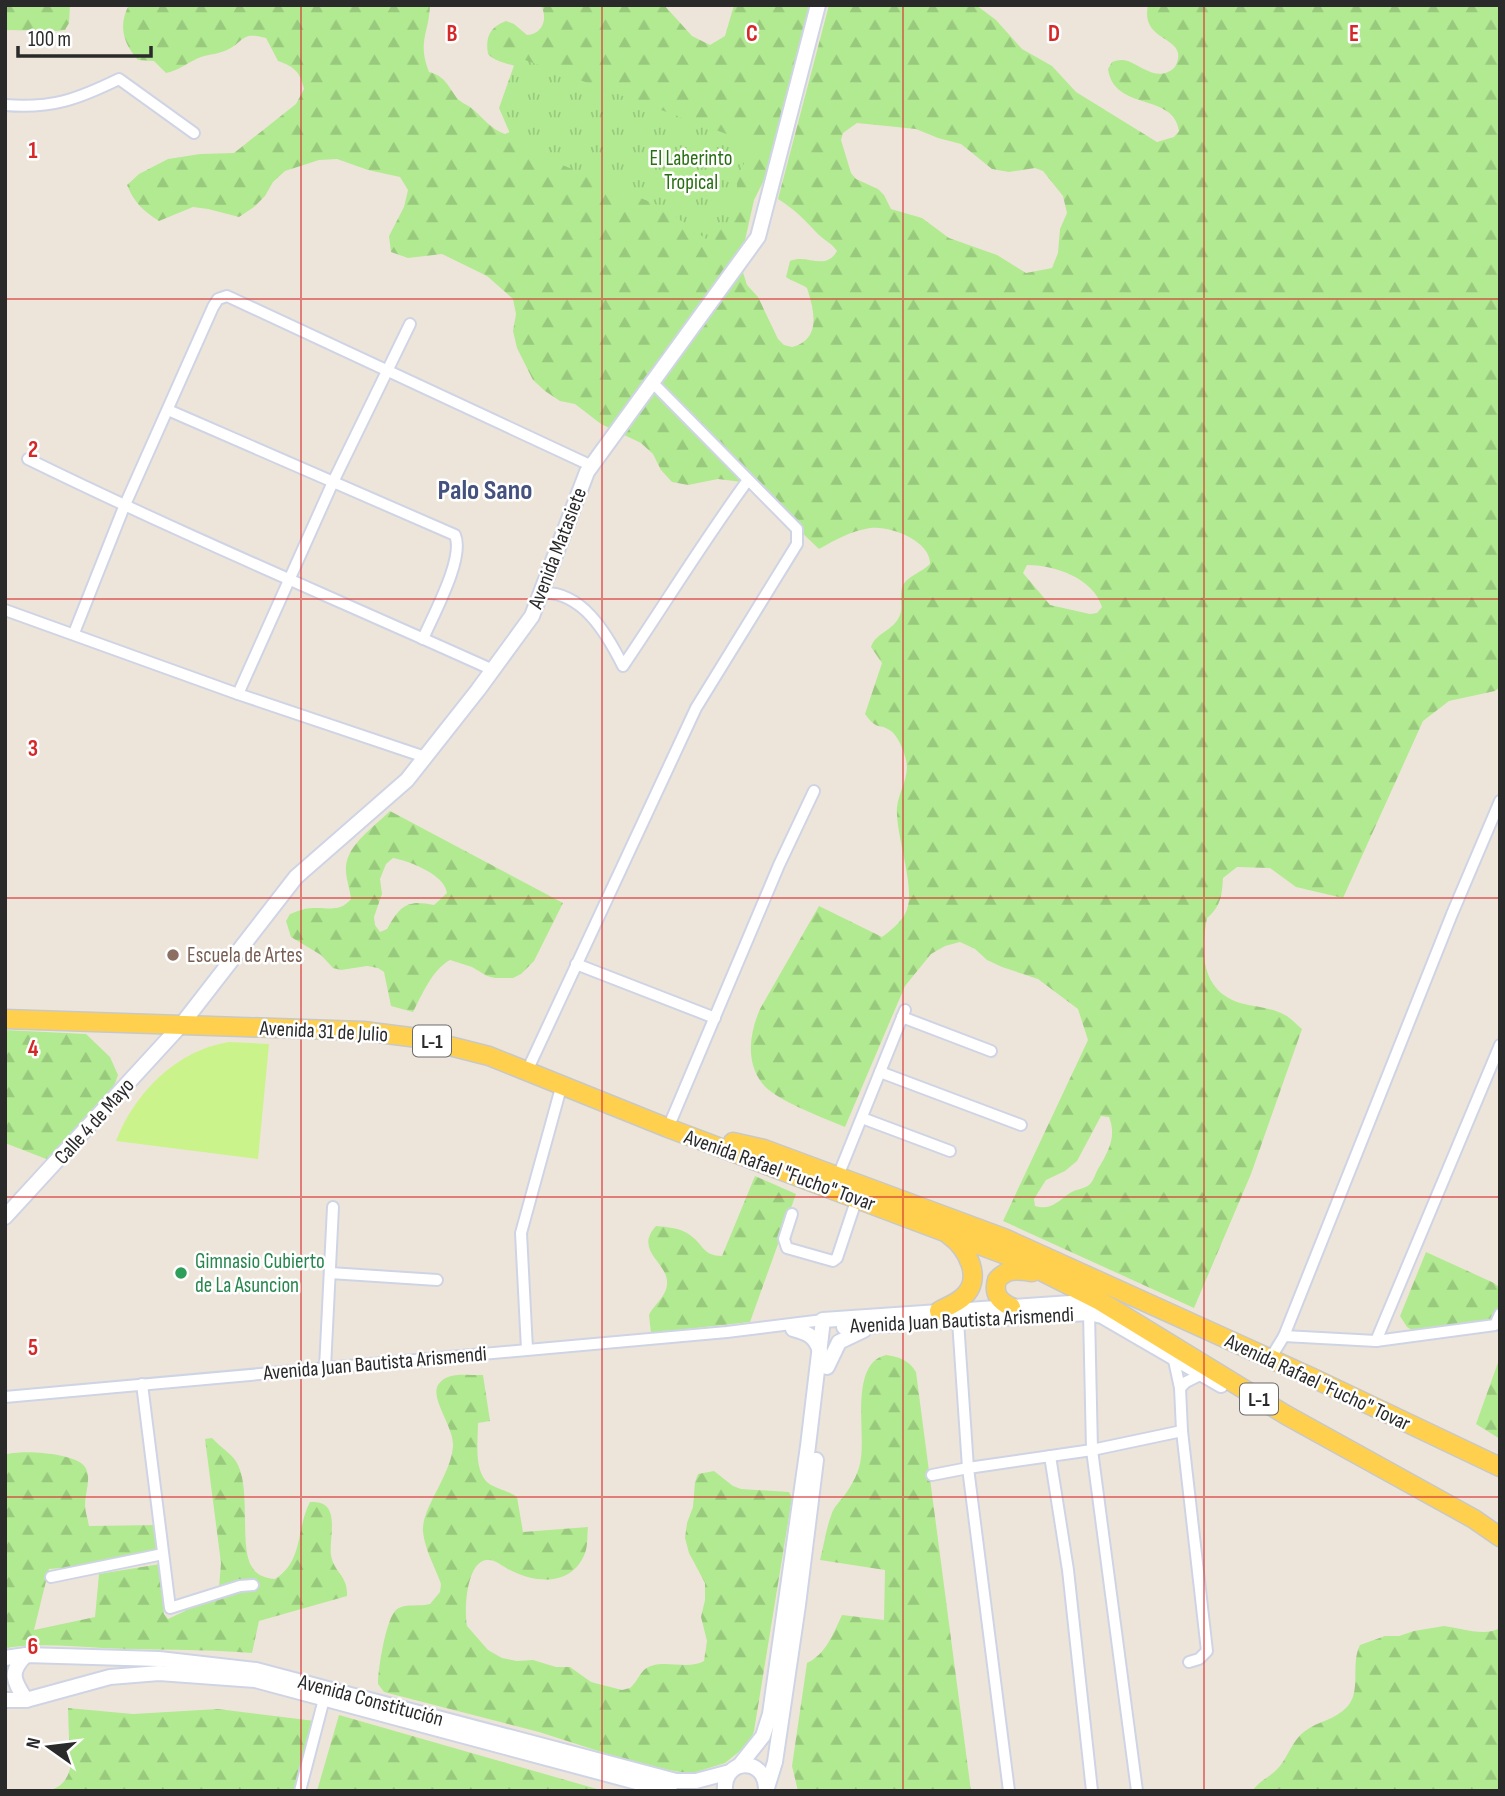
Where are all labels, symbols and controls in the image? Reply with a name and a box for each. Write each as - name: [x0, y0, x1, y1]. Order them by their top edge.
- scale bar: [18, 14, 150, 58]
- text: B: [447, 20, 458, 48]
- text: C: [746, 20, 758, 48]
- text: D: [1048, 20, 1060, 48]
- text: E: [1349, 20, 1359, 48]
- text: 100 m: [28, 27, 71, 52]
- text: 1: [28, 137, 38, 165]
- park label: El Laberinto Tropical: [650, 146, 732, 195]
- text: 2: [28, 436, 38, 464]
- district label: Palo Sano: [438, 474, 532, 507]
- street label: Avenida Matasiete: [523, 484, 592, 613]
- text: 3: [28, 735, 38, 763]
- place label: Escuela de Artes: [187, 943, 303, 968]
- marker: Escuela de Artes: [165, 947, 181, 963]
- street label: Avenida 31 de Julio: [258, 1016, 389, 1047]
- road number: L-1: [413, 1026, 451, 1056]
- text: 4: [28, 1035, 39, 1063]
- street label: Calle 4 de Mayo: [49, 1073, 140, 1170]
- street label: Avenida Rafael "Fucho" Tovar: [680, 1124, 879, 1217]
- place label: Gimnasio Cubierto de La Asuncion: [195, 1249, 325, 1298]
- marker: Gimnasio Cubierto de La Asuncion: [173, 1265, 189, 1281]
- street label: Avenida Juan Bautista Arismendi: [849, 1302, 1075, 1339]
- street label: Avenida Rafael "Fucho" Tovar: [1220, 1328, 1414, 1436]
- text: 5: [28, 1334, 38, 1362]
- street label: Avenida Juan Bautista Arismendi: [261, 1341, 488, 1386]
- road number: L-1: [1240, 1384, 1278, 1414]
- text: 6: [28, 1633, 38, 1661]
- street label: Avenida Constitución: [295, 1669, 446, 1732]
- north arrow: [14, 1712, 84, 1782]
- text: N: [22, 1736, 46, 1751]

